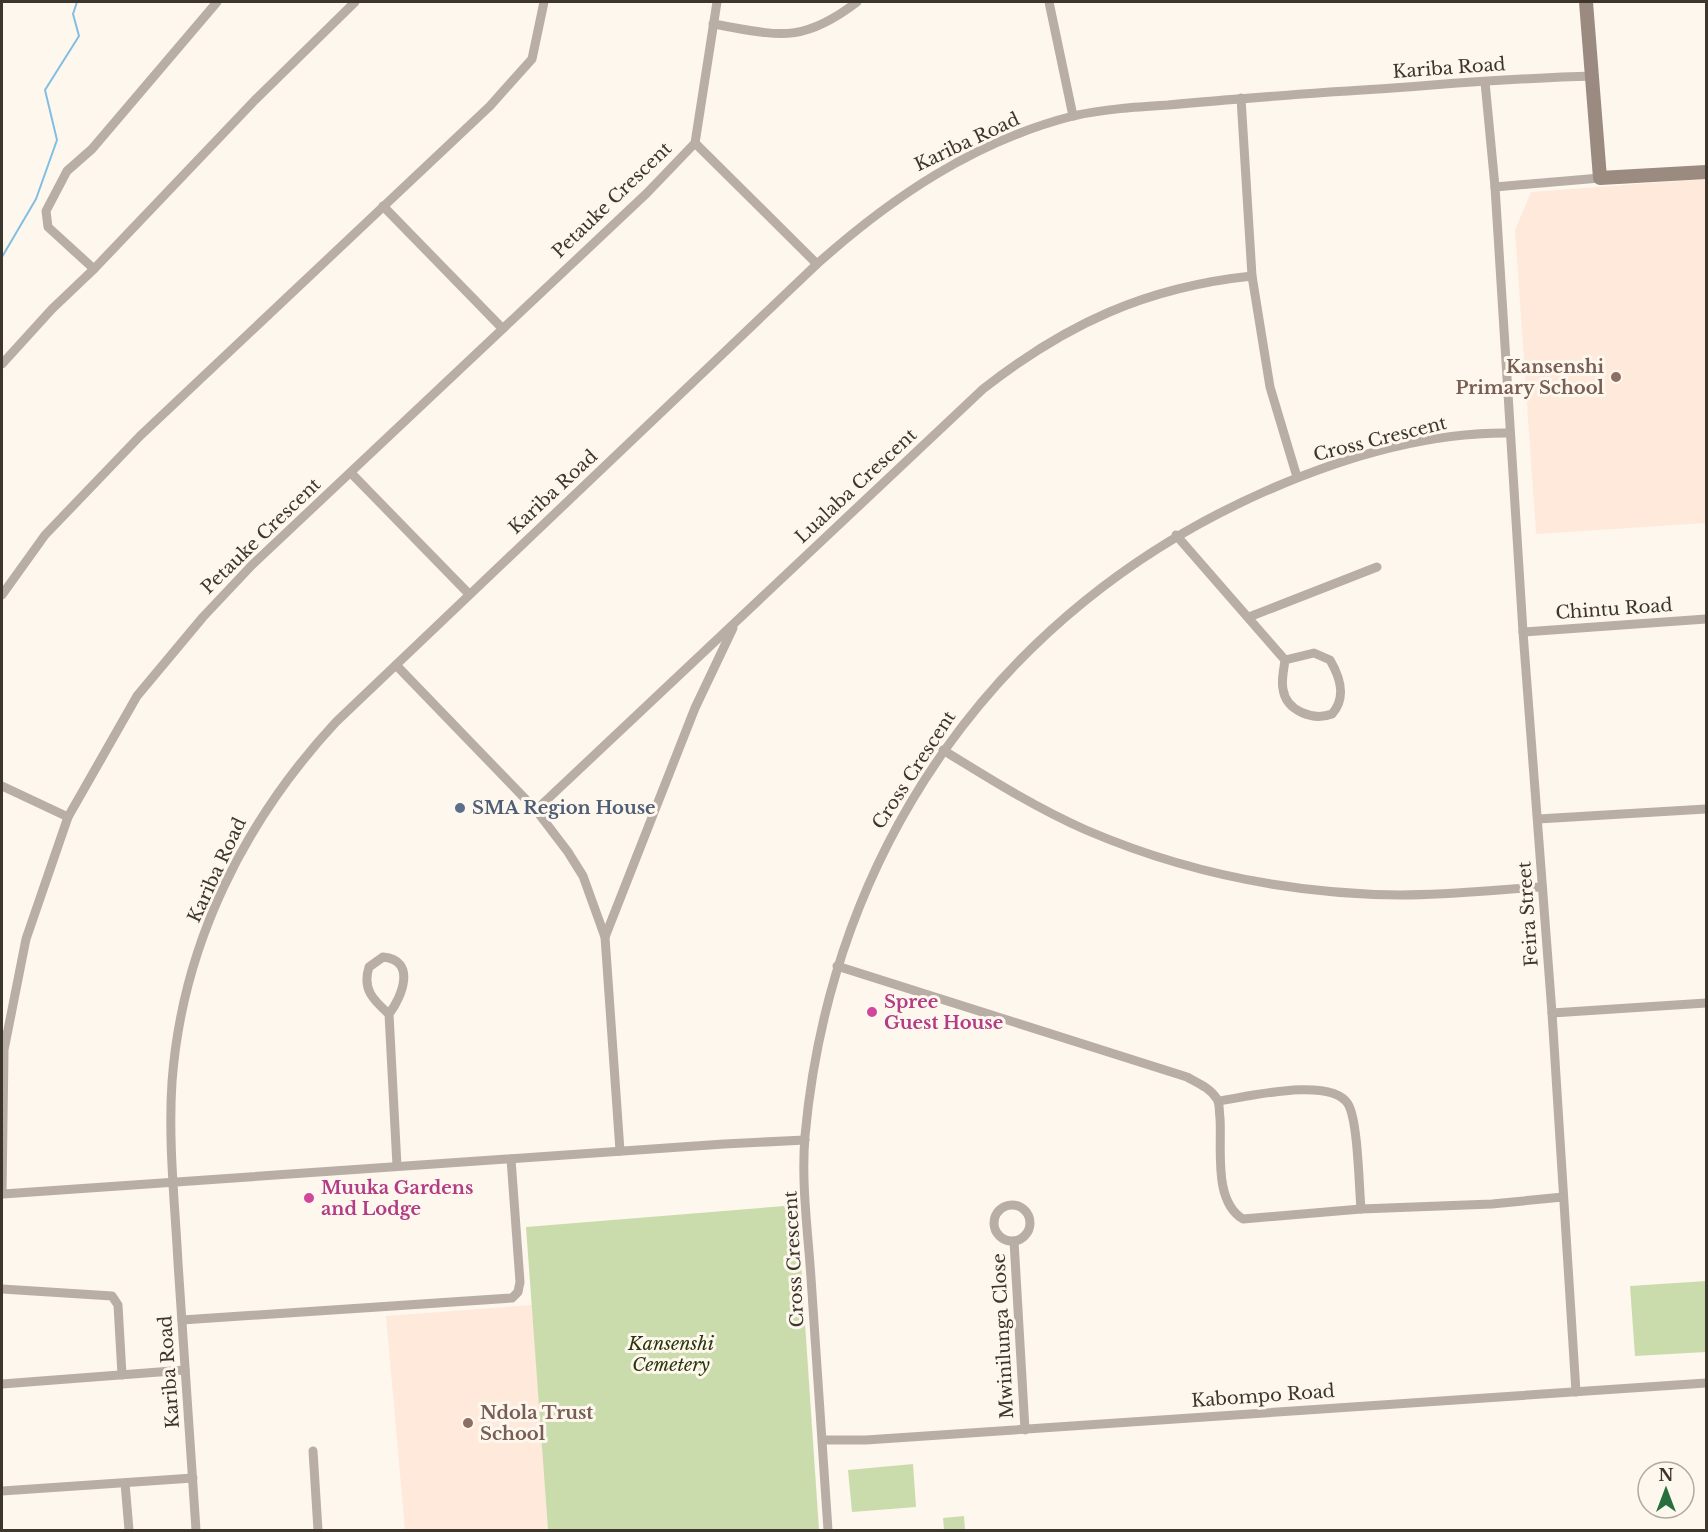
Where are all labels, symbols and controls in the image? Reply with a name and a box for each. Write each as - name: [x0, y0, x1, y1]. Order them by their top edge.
- street label: Kariba Road: [1392, 53, 1506, 83]
- street label: Kariba Road: [911, 108, 1023, 176]
- street label: Petauke Crescent: [548, 137, 676, 263]
- place label: Kansenshi Primary School: [1455, 356, 1605, 399]
- marker: Kansenshi Primary School: [1609, 370, 1623, 384]
- street label: Cross Crescent: [1311, 412, 1449, 466]
- street label: Lualaba Crescent: [791, 424, 921, 548]
- street label: Kariba Road: [504, 445, 602, 539]
- street label: Petauke Crescent: [197, 473, 325, 599]
- street label: Chintu Road: [1555, 594, 1673, 624]
- street label: Cross Crescent: [868, 707, 961, 833]
- place label: SMA Region House: [472, 797, 656, 819]
- marker: SMA Region House: [453, 801, 467, 815]
- street label: Kariba Road: [183, 814, 251, 926]
- street label: Feira Street: [1513, 860, 1543, 967]
- place label: Spree Guest House: [884, 991, 1003, 1034]
- marker: Spree Guest House: [865, 1005, 879, 1019]
- place label: Muuka Gardens and Lodge: [321, 1177, 473, 1220]
- street label: Cross Crescent: [779, 1190, 809, 1328]
- marker: Muuka Gardens and Lodge: [302, 1191, 316, 1205]
- street label: Mwinilunga Close: [988, 1253, 1018, 1419]
- street label: Kariba Road: [154, 1315, 184, 1429]
- park label: Kansenshi Cemetery: [627, 1333, 715, 1376]
- street label: Kabompo Road: [1190, 1380, 1336, 1412]
- place label: Ndola Trust School: [480, 1402, 593, 1445]
- marker: Ndola Trust School: [461, 1416, 475, 1430]
- north arrow: [1636, 1460, 1696, 1520]
- text: N: [1658, 1465, 1674, 1485]

